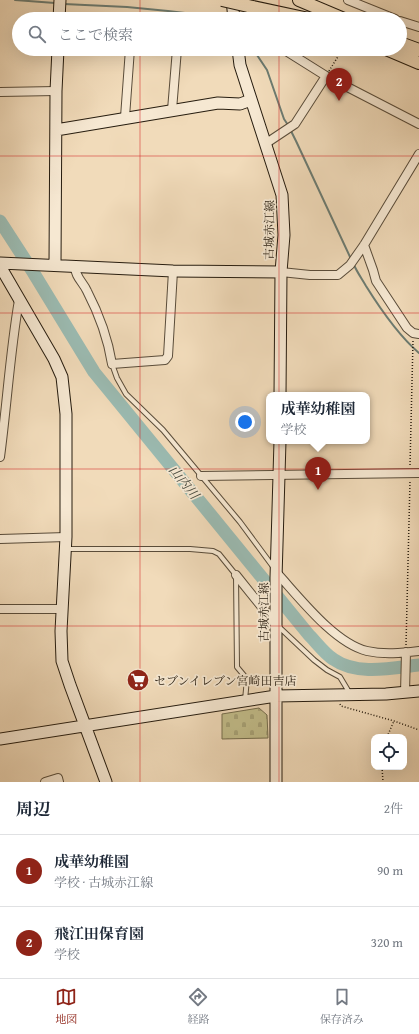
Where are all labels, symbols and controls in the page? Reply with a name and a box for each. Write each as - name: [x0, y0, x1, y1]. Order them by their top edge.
- search box: [12, 12, 407, 56]
- icon: search: [26, 23, 48, 45]
- text: ここで検索: [58, 24, 133, 45]
- pin: 2: [326, 68, 352, 101]
- street label: 古城赤江線: [260, 200, 278, 260]
- popup: [266, 392, 370, 444]
- text: 成華幼稚園: [280, 398, 356, 419]
- your location: [235, 412, 255, 432]
- text: 学校: [280, 420, 307, 439]
- pin: 1: [305, 457, 331, 490]
- water label: 山内川: [164, 461, 205, 505]
- street label: 古城赤江線: [255, 582, 272, 642]
- supermarket icon: セブンイレブン宮崎田吉店: [125, 667, 151, 693]
- place label: セブンイレブン宮崎田吉店: [154, 672, 296, 689]
- map controls: [371, 734, 407, 770]
- button: locate: [371, 734, 407, 770]
- text: 周辺: [16, 796, 50, 821]
- text: 2件: [384, 799, 403, 818]
- text: 成華幼稚園: [54, 851, 129, 872]
- text: 1: [26, 861, 32, 880]
- text: 90 m: [377, 861, 403, 880]
- text: 学校 · 古城赤江線: [54, 873, 153, 892]
- text: 飛江田保育園: [54, 923, 144, 944]
- text: 2: [26, 933, 32, 952]
- text: 320 m: [371, 933, 403, 952]
- text: 学校: [54, 945, 80, 964]
- tab: 地図: [55, 986, 77, 1027]
- tab: 経路: [187, 986, 209, 1027]
- tab: 保存済み: [320, 986, 364, 1027]

